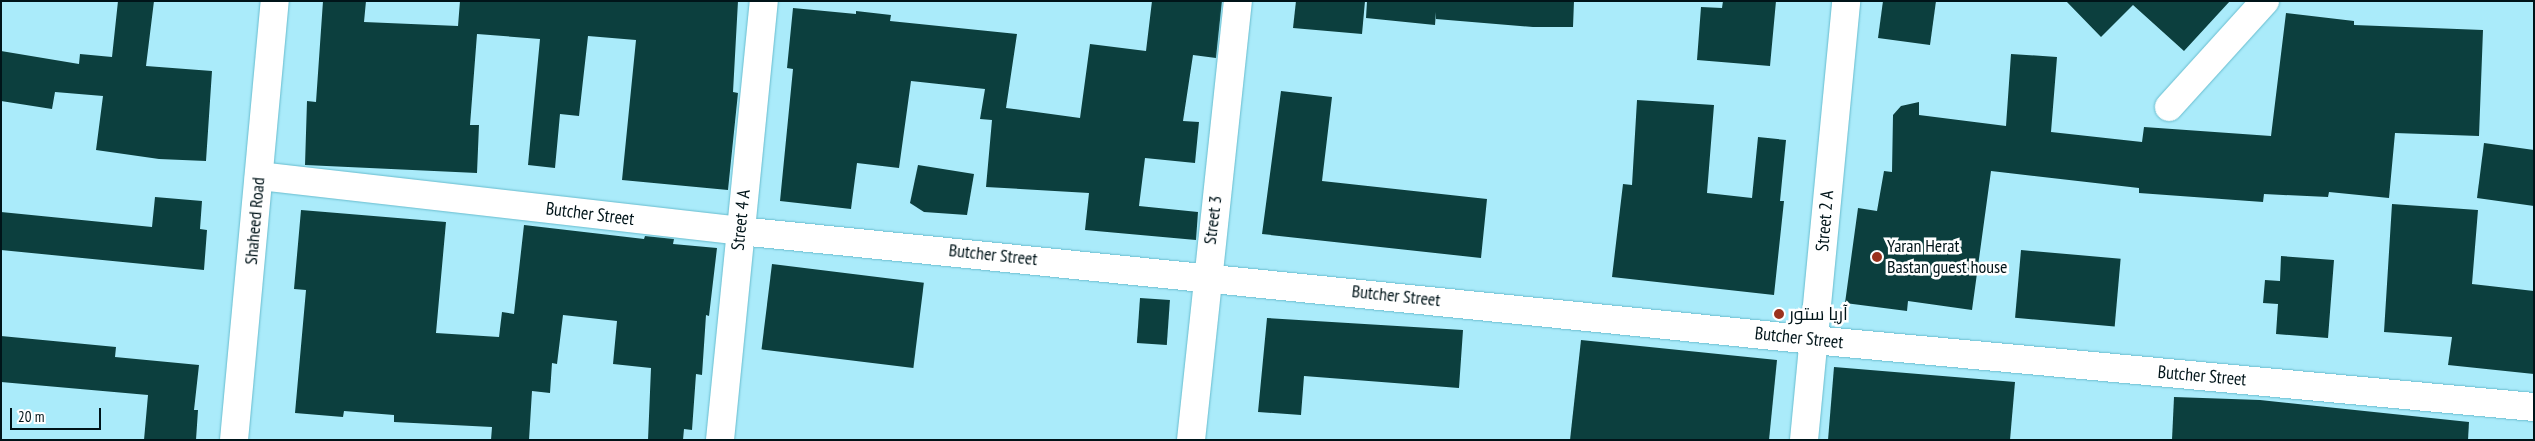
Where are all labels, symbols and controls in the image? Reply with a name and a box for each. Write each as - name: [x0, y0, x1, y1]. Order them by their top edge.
- street label: Shaheed Road: [240, 176, 270, 266]
- street label: Street 4 A: [727, 188, 755, 252]
- street label: Street 2 A: [1812, 189, 1838, 253]
- street label: Street 3: [1199, 194, 1227, 246]
- street label: Butcher Street: [545, 198, 635, 230]
- place label: Yaran Herat Bastan guest house: [1887, 236, 2008, 278]
- street label: Butcher Street: [948, 240, 1038, 270]
- marker: Yaran Herat Bastan guest house: [1871, 251, 1883, 263]
- street label: Butcher Street: [1351, 281, 1441, 311]
- place label: آریا ستور: [1789, 303, 1848, 325]
- marker: آریا ستور: [1773, 308, 1785, 320]
- street label: Butcher Street: [1754, 323, 1844, 353]
- street label: Butcher Street: [2157, 361, 2247, 391]
- scale bar: [12, 398, 104, 430]
- text: 20 m: [18, 407, 44, 426]

